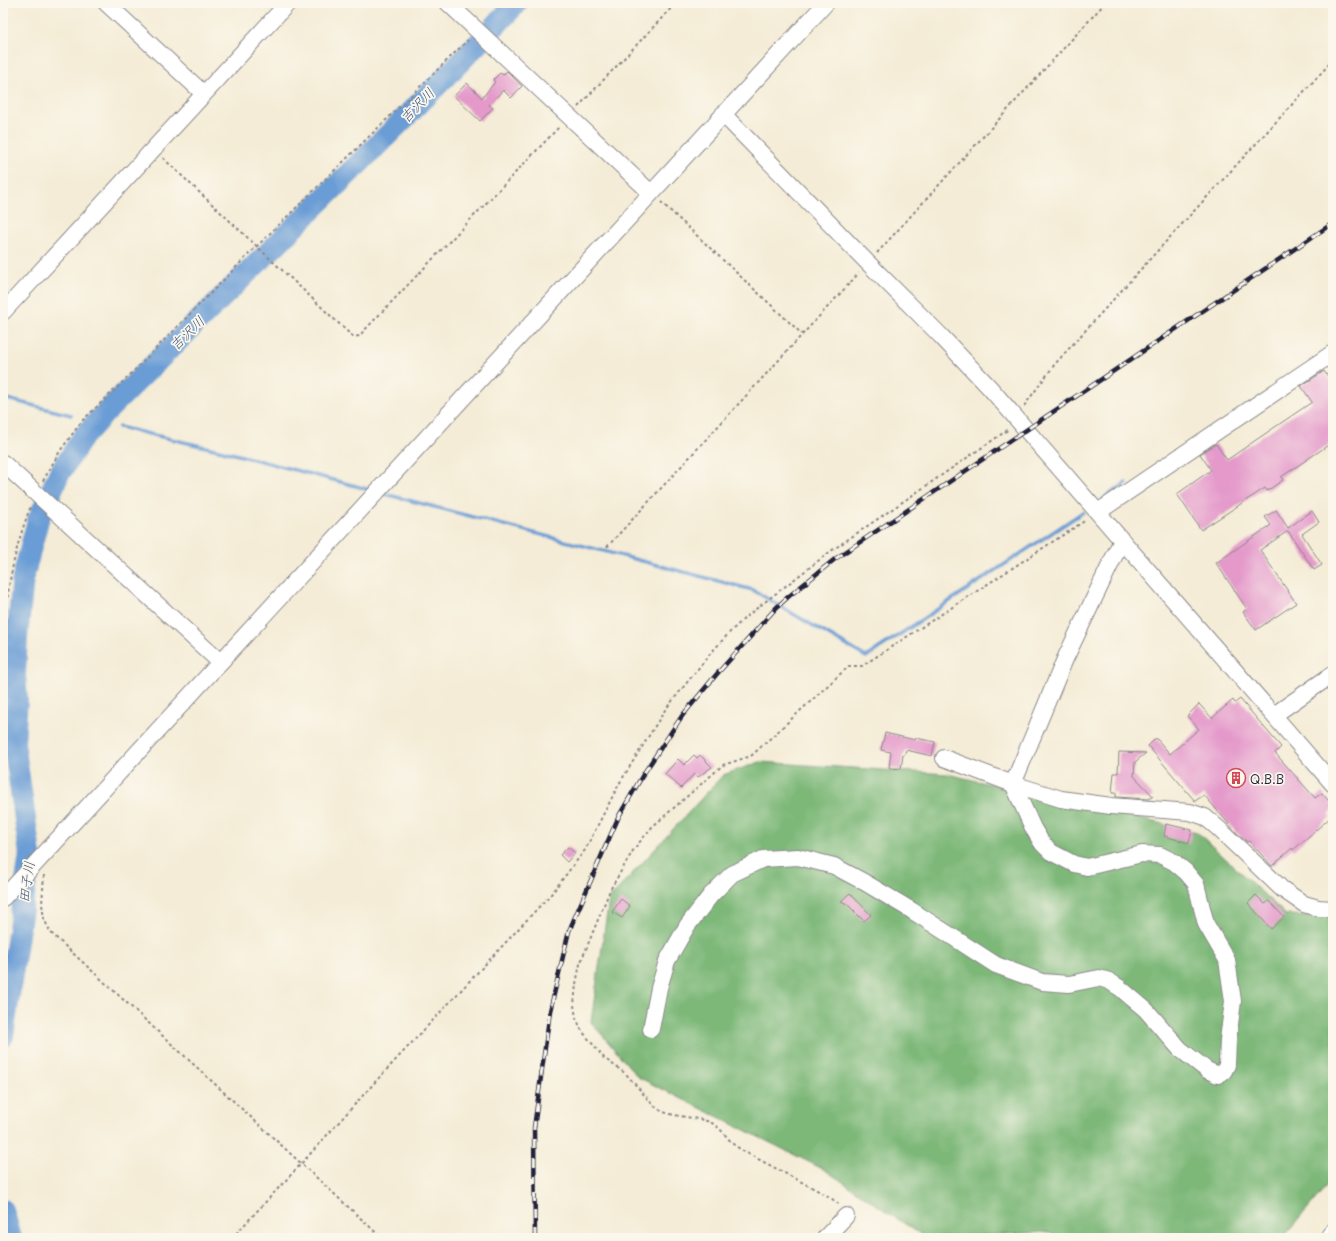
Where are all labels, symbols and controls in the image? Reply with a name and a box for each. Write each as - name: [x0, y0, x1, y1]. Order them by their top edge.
- water label: 吉沢川: [396, 83, 438, 127]
- water label: 吉沢川: [165, 312, 209, 354]
- building icon: Q.B.B: [1225, 767, 1247, 789]
- place label: Q.B.B: [1250, 770, 1284, 787]
- water label: 田子川: [14, 860, 38, 904]

